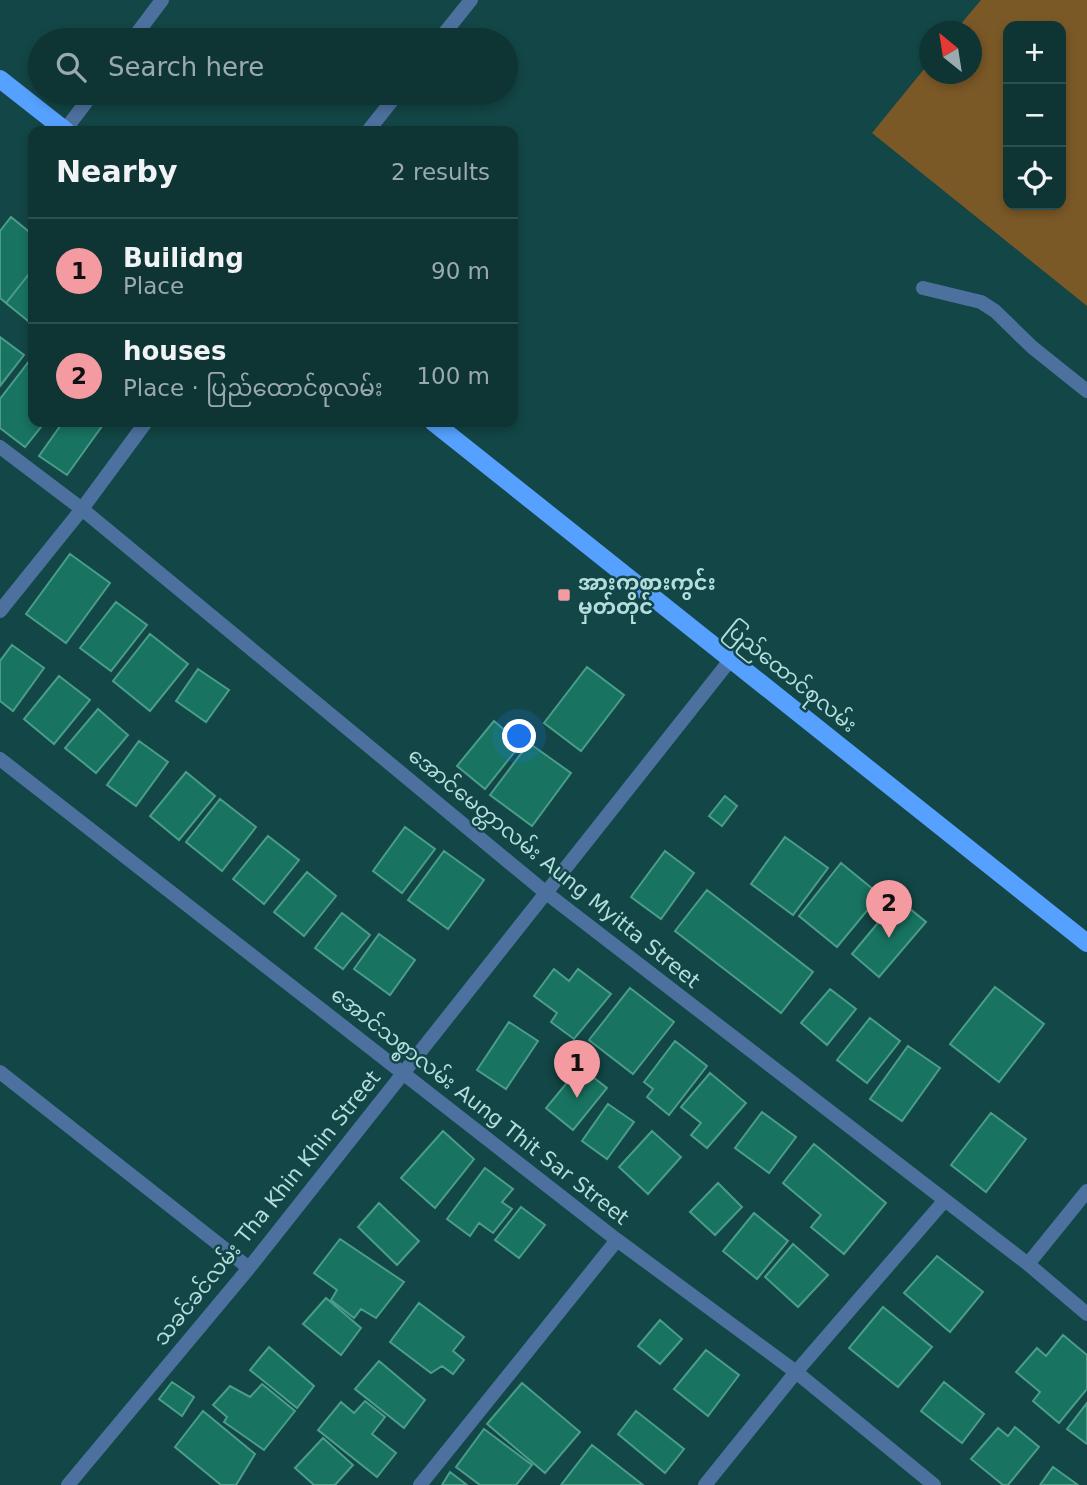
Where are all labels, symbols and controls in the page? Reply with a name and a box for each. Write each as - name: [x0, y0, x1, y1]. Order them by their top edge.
- north arrow: [919, 21, 982, 84]
- map controls: [1003, 21, 1066, 210]
- button: +: [1003, 21, 1066, 84]
- search box: [28, 28, 518, 105]
- icon: search: [52, 48, 90, 86]
- text: Search here: [108, 52, 264, 82]
- button: −: [1003, 84, 1066, 147]
- button: locate: [1003, 147, 1066, 210]
- text: Nearby: [56, 154, 178, 189]
- text: 2 results: [391, 159, 490, 185]
- text: Builidng: [123, 243, 244, 273]
- text: 1: [71, 258, 87, 284]
- text: 90 m: [431, 258, 490, 284]
- text: Place: [123, 273, 184, 299]
- text: houses: [123, 336, 226, 366]
- text: 2: [71, 363, 87, 389]
- text: 100 m: [416, 363, 490, 389]
- text: Place · ပြည်ထောင်စုလမ်း: [123, 375, 383, 401]
- place label: အားကစားကွင်း မှတ်တိုင်: [578, 567, 716, 624]
- marker: အားကစားကွင်း မှတ်တိုင်: [556, 587, 572, 603]
- street label: ပြည်ထောင်စုလမ်း: [718, 614, 864, 741]
- your location: [502, 719, 536, 753]
- street label: အောင်မေတ္တာလမ်း Aung Myitta Street: [400, 740, 707, 997]
- pin: 2: [866, 880, 912, 938]
- street label: အောင်သစ္စာလမ်း Aung Thit Sar Street: [323, 979, 636, 1234]
- pin: 1: [554, 1040, 600, 1098]
- street label: သခင်ခင်လမ်း Tha Khin Khin Street: [146, 1063, 385, 1350]

